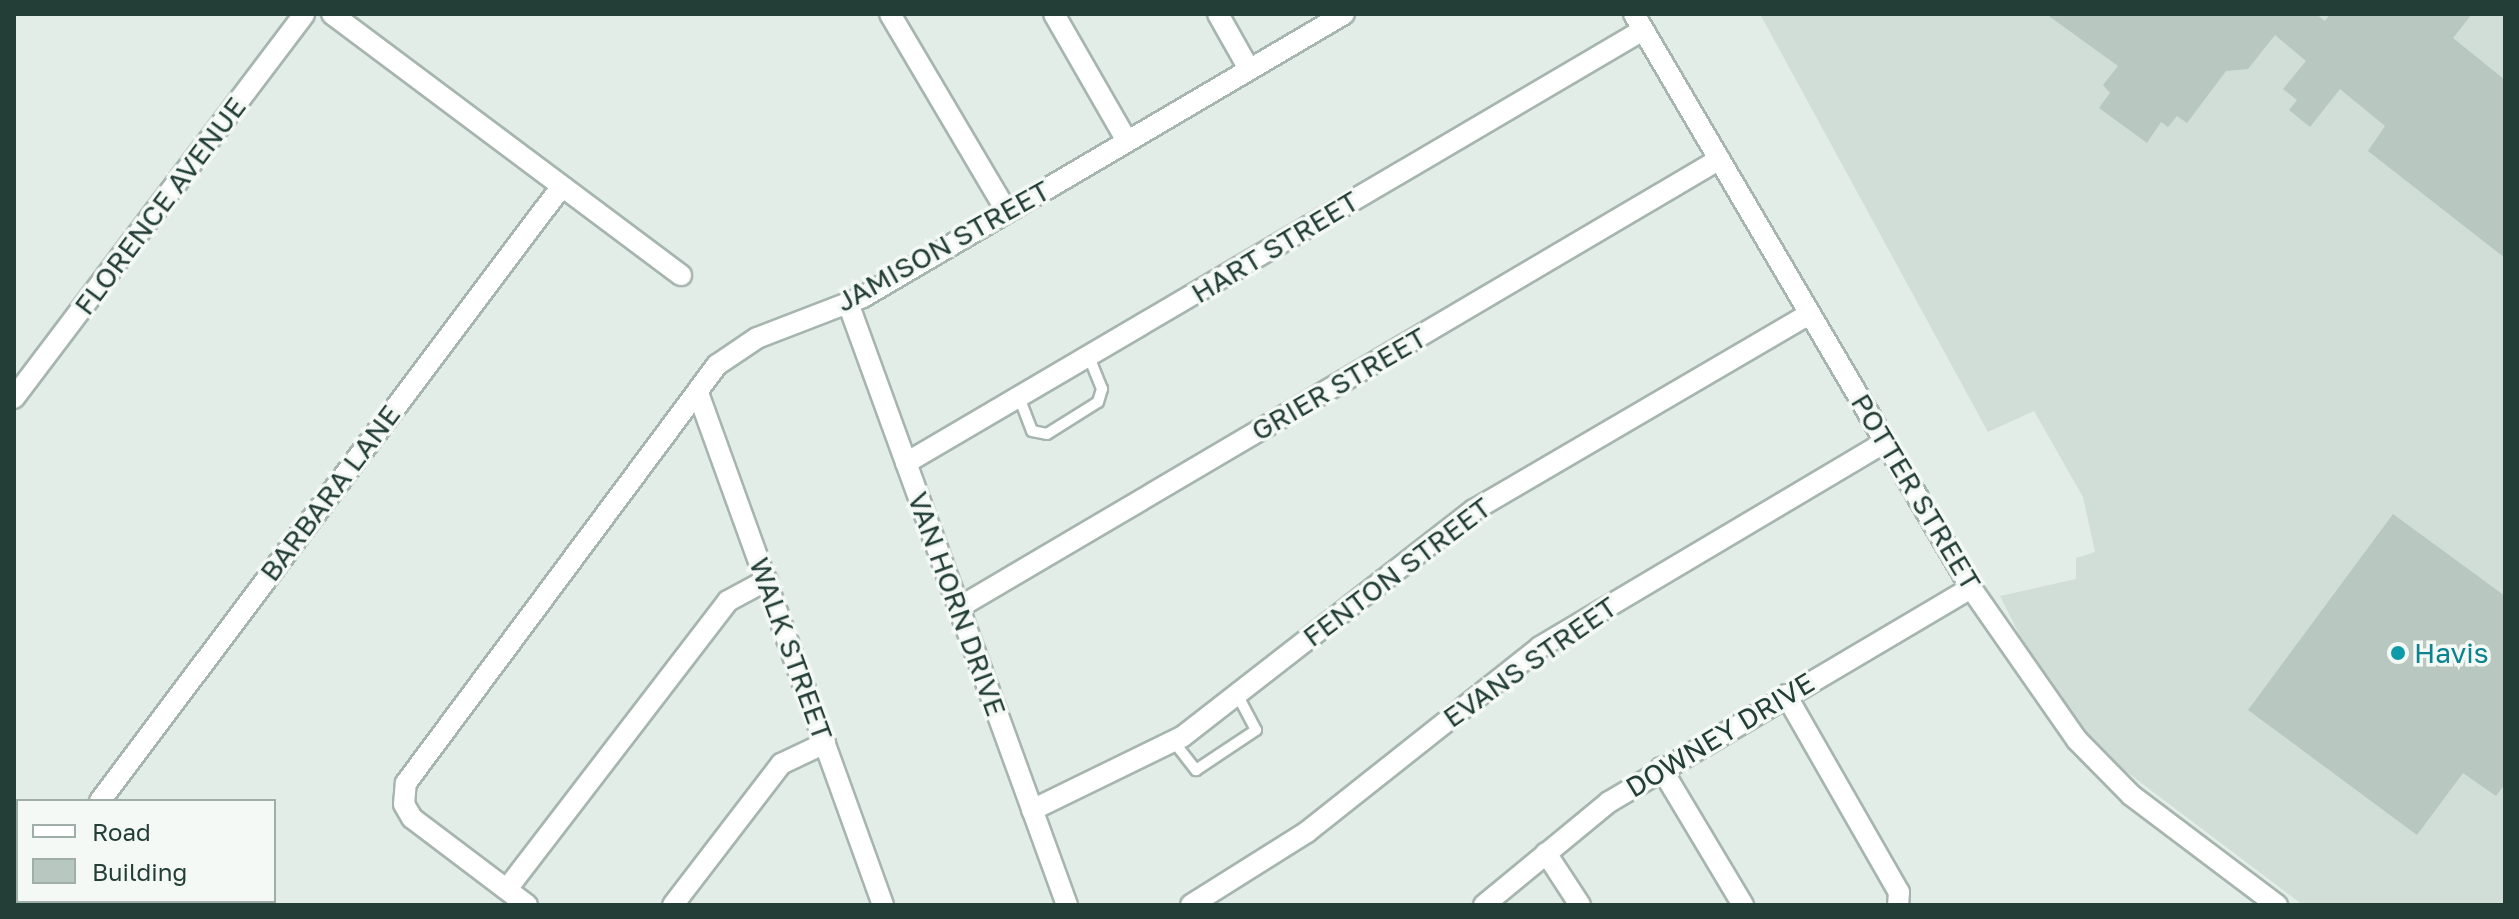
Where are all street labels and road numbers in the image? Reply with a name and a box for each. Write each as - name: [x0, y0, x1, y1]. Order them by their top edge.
- street label: FLORENCE AVENUE: [67, 91, 253, 321]
- street label: JAMISON STREET: [830, 173, 1056, 319]
- street label: HART STREET: [1185, 184, 1365, 310]
- street label: GRIER STREET: [1245, 320, 1433, 448]
- street label: POTTER STREET: [1844, 388, 1988, 596]
- street label: BARBARA LANE: [253, 398, 407, 588]
- street label: VAN HORN DRIVE: [901, 487, 1013, 721]
- street label: FENTON STREET: [1296, 490, 1498, 654]
- street label: WALK STREET: [742, 553, 840, 745]
- street label: EVANS STREET: [1437, 590, 1623, 734]
- street label: DOWNEY DRIVE: [1620, 666, 1820, 804]

